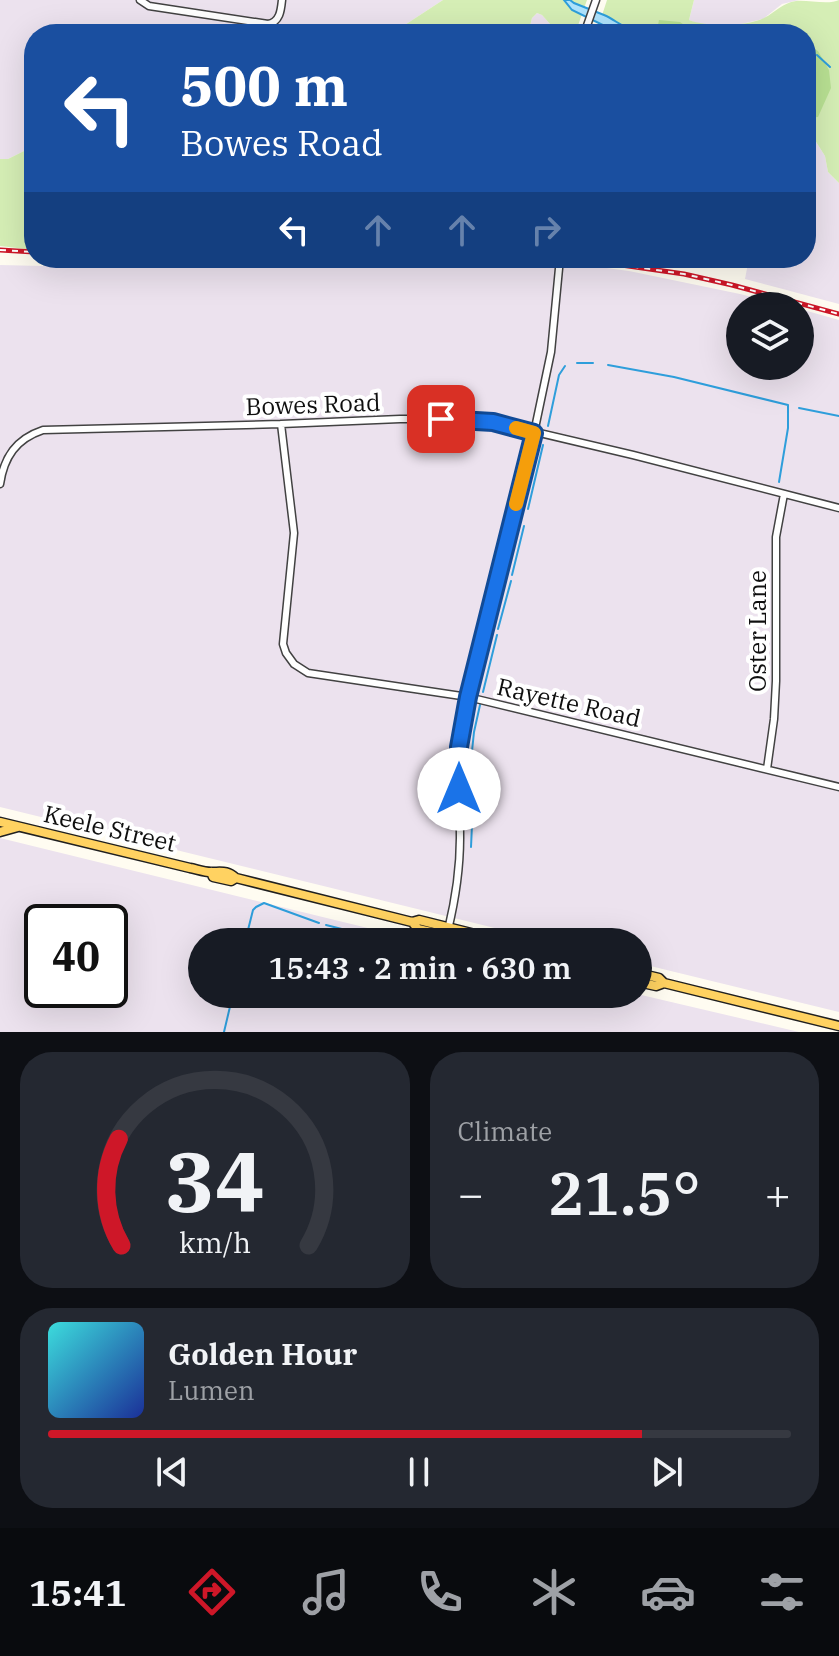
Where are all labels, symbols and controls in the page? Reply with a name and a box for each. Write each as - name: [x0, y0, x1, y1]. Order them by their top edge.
- text: 500 m: [180, 49, 348, 121]
- icon: left: [48, 56, 152, 160]
- text: Bowes Road: [180, 119, 383, 166]
- icon: left: [272, 208, 316, 252]
- icon: ahead: [356, 208, 400, 252]
- icon: ahead: [440, 208, 484, 252]
- icon: right: [524, 208, 568, 252]
- map controls: [726, 292, 814, 380]
- button: layers: [726, 292, 814, 380]
- pin: [407, 385, 475, 453]
- street label: Bowes Road: [245, 386, 381, 422]
- icon: arrive: [419, 397, 463, 441]
- street label: Oster Lane: [741, 570, 773, 692]
- street label: Rayette Road: [494, 670, 644, 734]
- position arrow: [417, 747, 501, 831]
- street label: Keele Street: [41, 797, 179, 859]
- speed limit sign: 40: [24, 904, 128, 1008]
- text: 15:43 · 2 min · 630 m: [269, 948, 571, 987]
- text: Climate: [458, 1114, 552, 1148]
- text: 34: [165, 1127, 265, 1235]
- text: 21.5°: [548, 1153, 701, 1232]
- text: −: [458, 1165, 484, 1222]
- text: +: [765, 1165, 791, 1222]
- text: km/h: [179, 1224, 251, 1261]
- text: Golden Hour: [168, 1334, 357, 1373]
- text: Lumen: [168, 1373, 255, 1407]
- icon: previous: [150, 1450, 194, 1494]
- icon: pause: [397, 1450, 441, 1494]
- icon: next: [645, 1450, 689, 1494]
- icon: directions: [184, 1564, 240, 1620]
- icon: music: [298, 1564, 354, 1620]
- icon: phone: [412, 1564, 468, 1620]
- icon: climate: [526, 1564, 582, 1620]
- icon: car: [640, 1564, 696, 1620]
- icon: filters: [754, 1564, 810, 1620]
- text: 15:41: [29, 1569, 126, 1616]

